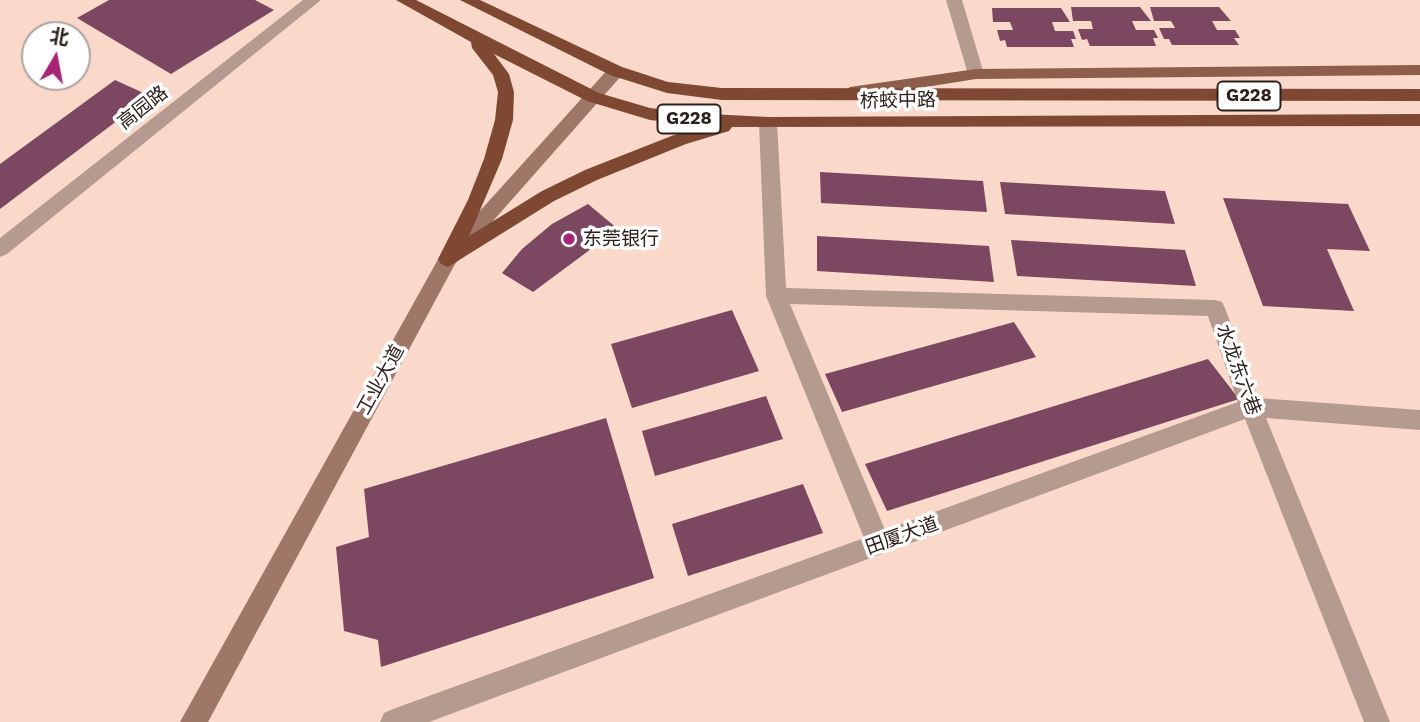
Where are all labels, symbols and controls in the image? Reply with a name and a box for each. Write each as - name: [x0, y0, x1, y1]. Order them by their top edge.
- north arrow: [21, 21, 91, 91]
- text: 北: [48, 24, 71, 50]
- street label: 高园路: [114, 81, 172, 135]
- road number: G228: [1218, 82, 1280, 110]
- street label: 桥蛟中路: [860, 89, 936, 113]
- road number: G228: [658, 104, 720, 134]
- place label: 东莞银行: [583, 228, 659, 250]
- marker: 东莞银行: [561, 231, 577, 247]
- street label: 水龙东六巷: [1211, 321, 1265, 419]
- street label: 工业大道: [353, 341, 409, 419]
- street label: 田厦大道: [862, 512, 942, 560]

